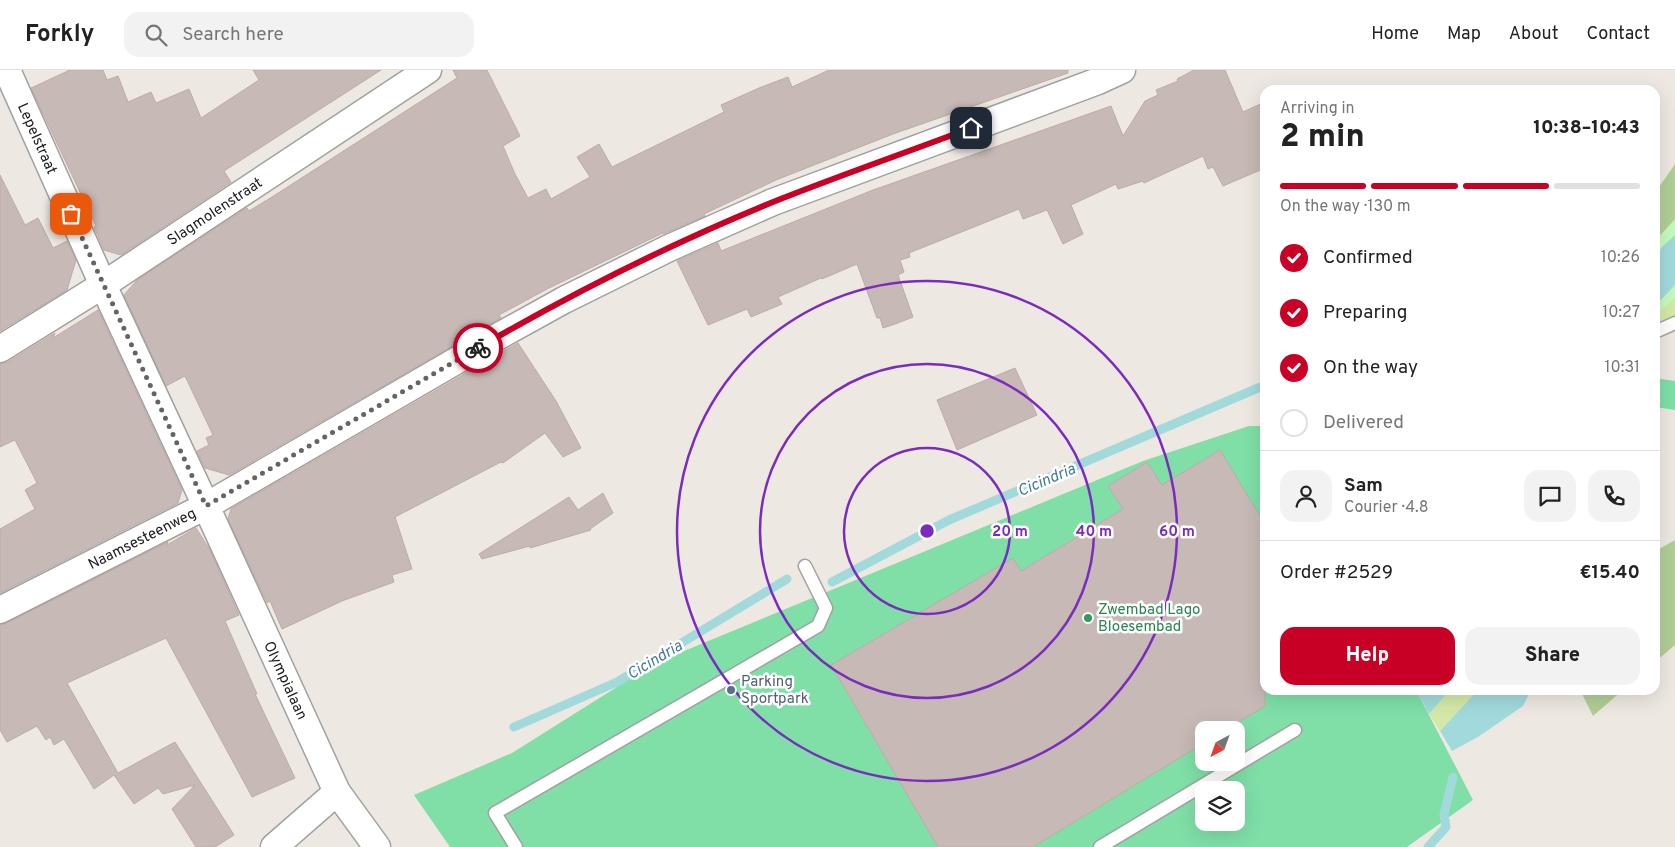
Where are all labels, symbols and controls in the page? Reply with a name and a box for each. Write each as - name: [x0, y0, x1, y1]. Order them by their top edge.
- search box: [124, 12, 474, 57]
- text: Forkly: [25, 20, 94, 50]
- icon: search: [142, 21, 170, 49]
- text: Search here: [182, 23, 284, 47]
- text: Home: [1371, 23, 1419, 46]
- text: Map: [1447, 23, 1481, 46]
- text: About: [1509, 23, 1558, 46]
- text: Contact: [1586, 23, 1650, 46]
- text: Arriving in: [1280, 99, 1355, 119]
- street label: Lepelstraat: [12, 100, 60, 178]
- pin: [950, 107, 992, 149]
- icon: home: [957, 114, 985, 142]
- text: 10:38–10:43: [1533, 116, 1640, 140]
- text: 2 min: [1280, 118, 1365, 158]
- street label: Slagmolenstraat: [164, 174, 267, 251]
- pin: [50, 193, 92, 235]
- text: On the way · 130 m: [1280, 197, 1411, 217]
- icon: bag: [57, 200, 85, 228]
- icon: check: [1280, 244, 1308, 272]
- text: Confirmed: [1323, 246, 1413, 270]
- text: 10:26: [1601, 248, 1640, 268]
- icon: check: [1280, 299, 1308, 327]
- text: Preparing: [1323, 301, 1407, 325]
- text: 10:27: [1602, 303, 1640, 323]
- courier: [453, 323, 503, 373]
- icon: bike: [464, 334, 492, 362]
- icon: check: [1280, 354, 1308, 382]
- text: On the way: [1323, 356, 1418, 380]
- text: 10:31: [1605, 358, 1640, 378]
- text: Delivered: [1323, 411, 1404, 435]
- water label: Cicindria: [1015, 459, 1079, 502]
- button: person: [1280, 470, 1332, 522]
- button: chat: [1524, 470, 1576, 522]
- button: phone: [1588, 470, 1640, 522]
- text: Sam: [1344, 474, 1383, 498]
- text: Courier · 4.8: [1344, 498, 1428, 518]
- street label: Naamsesteenweg: [85, 505, 200, 575]
- centre of rings: [918, 522, 936, 540]
- text: 20 m: [992, 523, 1028, 542]
- text: 40 m: [1076, 523, 1112, 542]
- text: 60 m: [1159, 523, 1195, 542]
- text: Order #2529: [1280, 561, 1393, 585]
- text: €15.40: [1579, 561, 1640, 585]
- place label: Zwembad Lago Bloesembad: [1098, 601, 1200, 637]
- marker: Zwembad Lago Bloesembad: [1082, 612, 1094, 624]
- button: Help: [1280, 627, 1455, 685]
- button: Share: [1465, 627, 1640, 685]
- water label: Cicindria: [624, 636, 687, 685]
- street label: Olympialaan: [258, 639, 311, 723]
- place label: Parking Sportpark: [741, 673, 809, 709]
- marker: Parking Sportpark: [725, 684, 737, 696]
- north arrow: [1195, 721, 1245, 771]
- map controls: [1195, 721, 1245, 831]
- button: layers: [1195, 781, 1245, 831]

